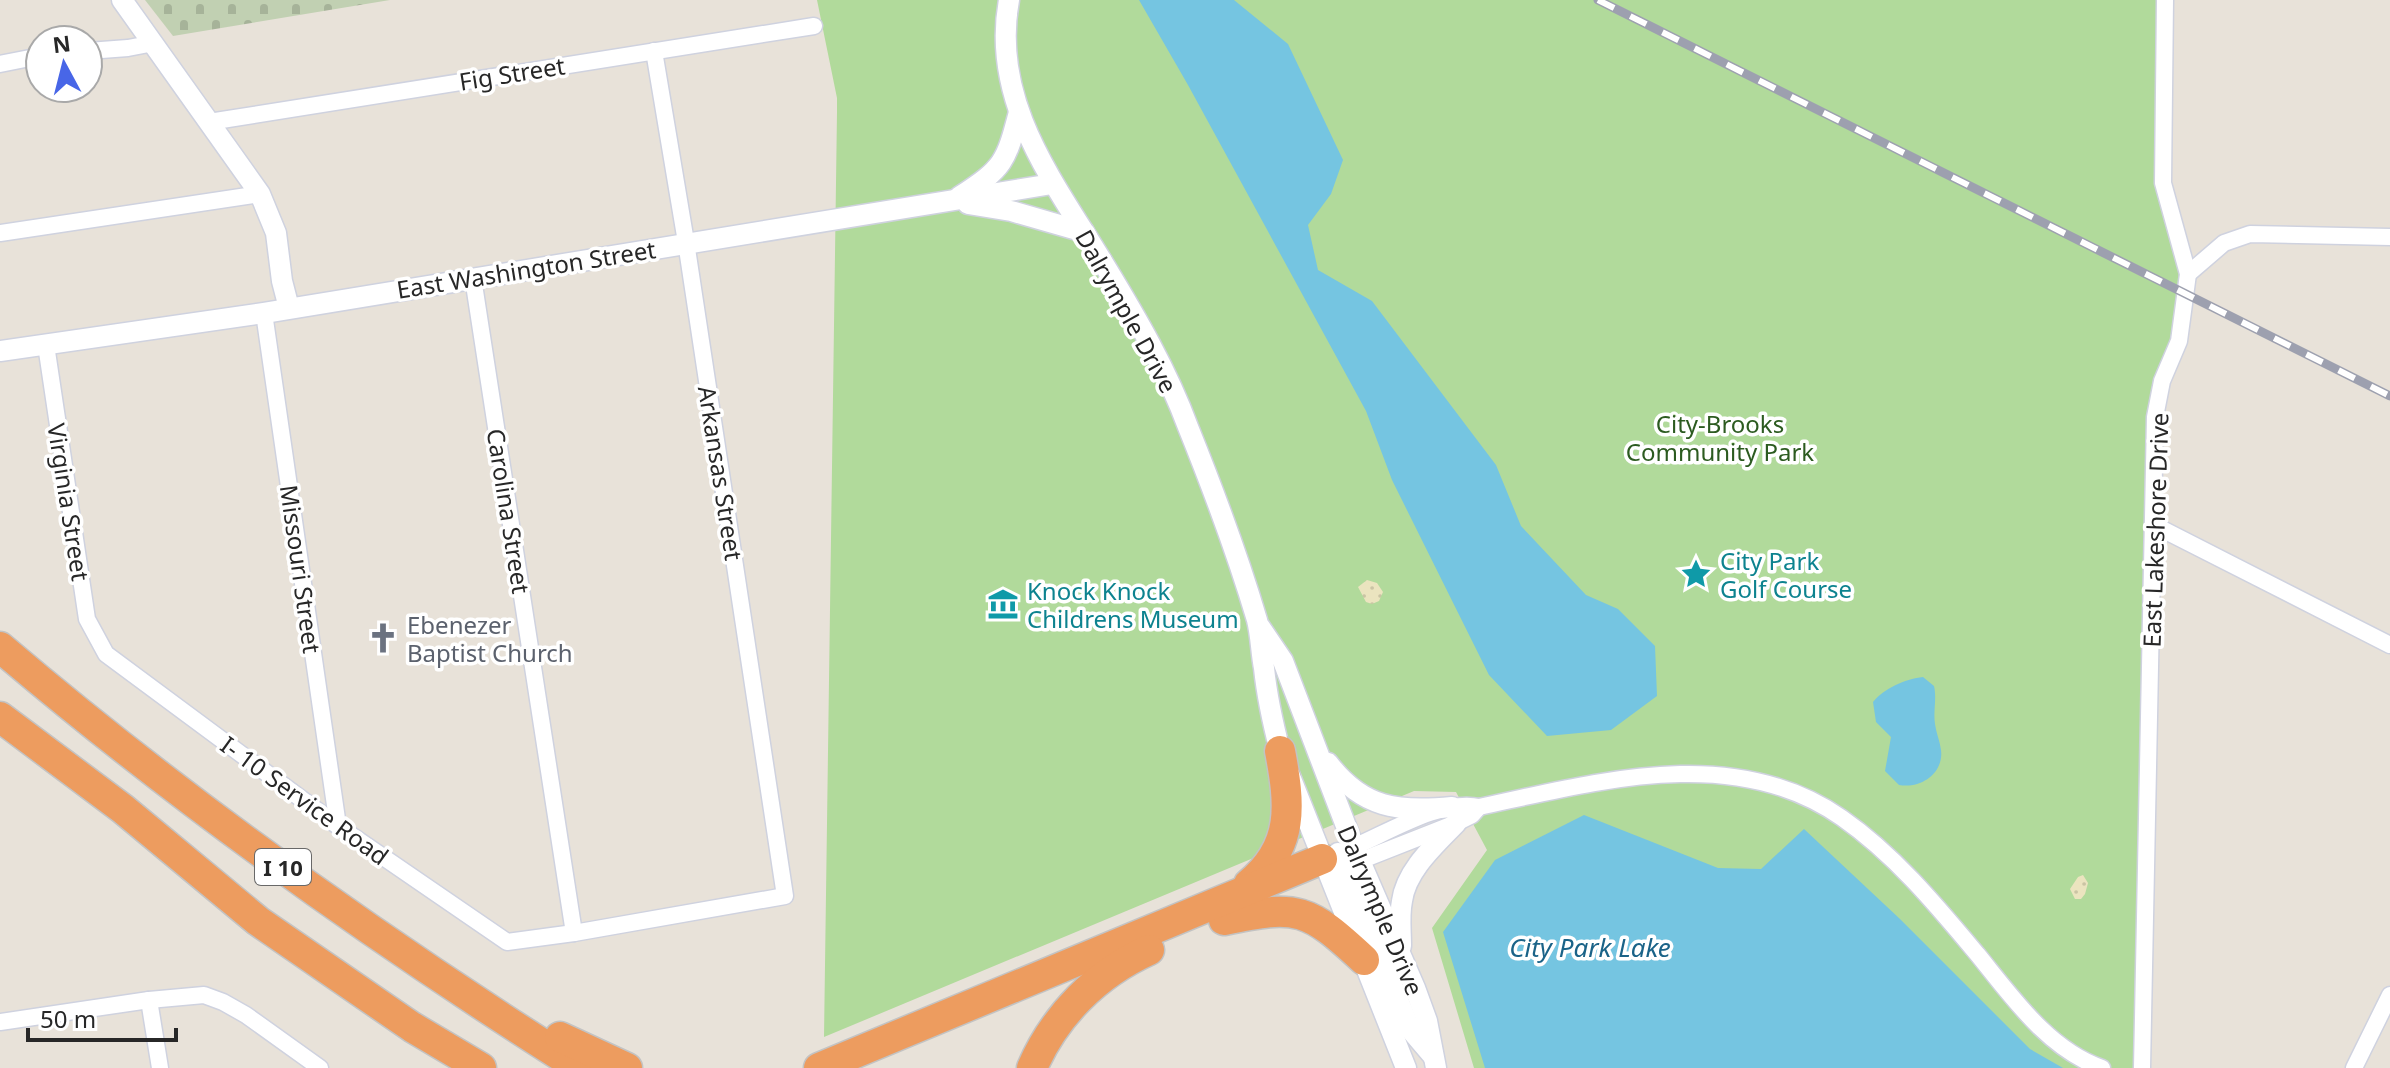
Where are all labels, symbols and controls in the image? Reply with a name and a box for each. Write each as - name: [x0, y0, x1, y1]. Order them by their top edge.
- north arrow: [24, 24, 104, 104]
- text: N: [51, 27, 72, 59]
- street label: Fig Street: [457, 48, 568, 98]
- street label: Dalrymple Drive: [1068, 223, 1186, 399]
- street label: East Washington Street: [394, 232, 658, 306]
- street label: Arkansas Street: [691, 383, 751, 563]
- park label: City-Brooks Community Park: [1626, 407, 1814, 468]
- street label: East Lakeshore Drive: [2134, 412, 2176, 648]
- street label: Virginia Street: [40, 421, 98, 583]
- street label: Carolina Street: [480, 426, 538, 596]
- street label: Missouri Street: [273, 483, 329, 656]
- place label: City Park Golf Course: [1720, 544, 1852, 605]
- place icon: City Park Golf Course: [1679, 557, 1713, 591]
- place label: Knock Knock Childrens Museum: [1027, 574, 1239, 635]
- museum icon: Knock Knock Childrens Museum: [986, 587, 1020, 621]
- place label: Ebenezer Baptist Church: [407, 608, 573, 669]
- church icon: Ebenezer Baptist Church: [366, 621, 400, 655]
- street label: I- 10 Service Road: [214, 728, 396, 872]
- street label: Dalrymple Drive: [1330, 820, 1432, 1000]
- road number: I 10: [255, 849, 311, 885]
- water label: City Park Lake: [1509, 929, 1671, 965]
- scale bar: [28, 992, 176, 1042]
- text: 50 m: [40, 1002, 96, 1035]

